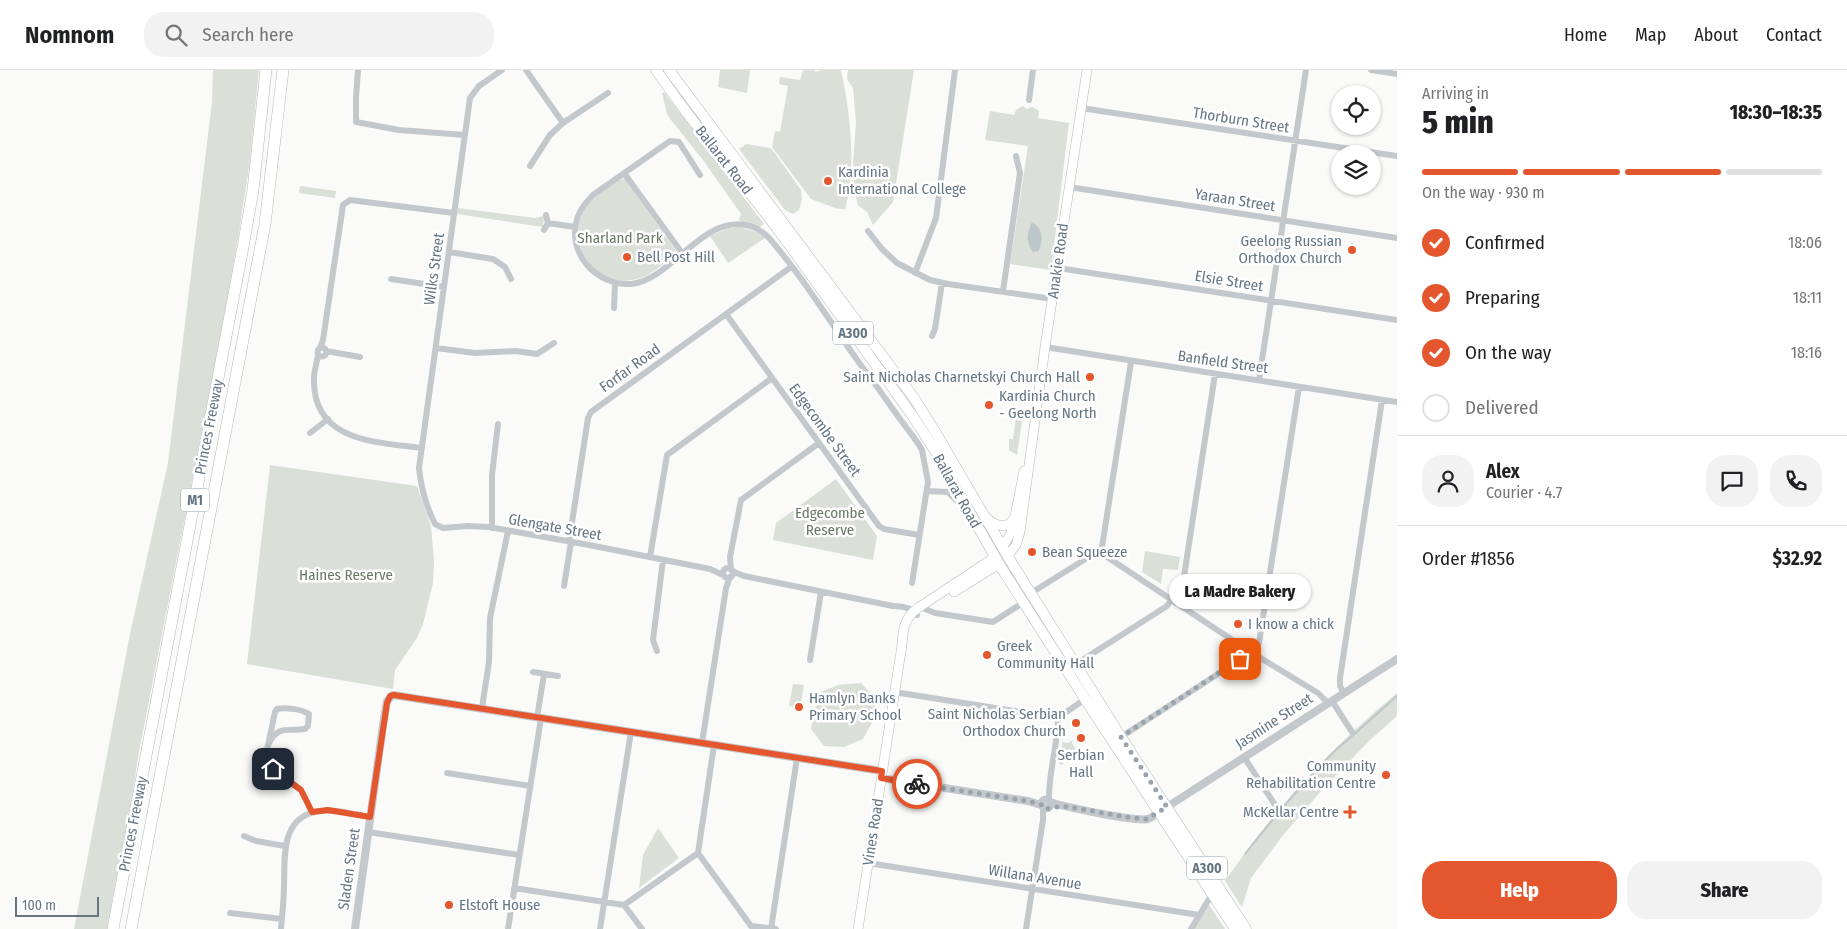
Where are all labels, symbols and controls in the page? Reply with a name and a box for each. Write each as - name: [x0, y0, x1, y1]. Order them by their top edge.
- search box: [144, 12, 494, 57]
- text: Nomnom: [25, 21, 114, 49]
- icon: search: [162, 21, 190, 49]
- text: Search here: [202, 23, 294, 46]
- text: Home: [1564, 24, 1607, 46]
- text: Map: [1635, 24, 1666, 46]
- text: About: [1694, 24, 1738, 46]
- text: Contact: [1766, 24, 1822, 46]
- text: Arriving in: [1422, 84, 1489, 103]
- map controls: [1331, 85, 1381, 195]
- button: locate: [1331, 85, 1381, 135]
- text: 18:30–18:35: [1730, 101, 1822, 124]
- street label: Thorburn Street: [1192, 103, 1291, 137]
- text: 5 min: [1422, 103, 1494, 141]
- street label: Ballarat Road: [692, 122, 756, 198]
- button: layers: [1331, 145, 1381, 195]
- place label: Kardinia International College: [838, 163, 966, 198]
- marker: Kardinia International College: [822, 175, 834, 187]
- text: On the way · 930 m: [1422, 183, 1545, 202]
- street label: Yaraan Street: [1193, 185, 1277, 215]
- street label: Anakie Road: [1044, 222, 1072, 300]
- park label: Sharland Park: [577, 229, 663, 247]
- icon: check: [1422, 229, 1450, 257]
- text: Confirmed: [1465, 231, 1545, 254]
- street label: Wilks Street: [420, 232, 448, 306]
- place label: Geelong Russian Orthodox Church: [1238, 232, 1342, 267]
- text: 18:06: [1788, 233, 1822, 252]
- marker: Geelong Russian Orthodox Church: [1346, 244, 1358, 256]
- place label: Bell Post Hill: [637, 248, 715, 266]
- marker: Bell Post Hill: [621, 251, 633, 263]
- street label: Elsie Street: [1194, 267, 1265, 295]
- icon: check: [1422, 284, 1450, 312]
- text: Preparing: [1465, 286, 1540, 309]
- text: 18:11: [1793, 288, 1822, 307]
- road number: A300: [833, 322, 873, 344]
- icon: check: [1422, 339, 1450, 367]
- street label: Forfar Road: [596, 340, 664, 396]
- text: On the way: [1465, 341, 1551, 364]
- text: 18:16: [1791, 343, 1822, 362]
- street label: Banfield Street: [1177, 347, 1269, 377]
- place label: Saint Nicholas Charnetskyi Church Hall: [843, 368, 1080, 386]
- marker: Saint Nicholas Charnetskyi Church Hall: [1084, 371, 1096, 383]
- street label: Princes Freeway: [191, 377, 227, 476]
- street label: Edgecombe Street: [785, 380, 865, 480]
- place label: Kardinia Church - Geelong North: [999, 387, 1097, 422]
- text: Delivered: [1465, 396, 1539, 419]
- marker: Kardinia Church - Geelong North: [983, 399, 995, 411]
- street label: Ballarat Road: [929, 451, 985, 531]
- button: person: [1422, 455, 1474, 507]
- button: chat: [1706, 455, 1758, 507]
- button: phone: [1770, 455, 1822, 507]
- text: Alex: [1486, 460, 1520, 483]
- text: Courier · 4.7: [1486, 483, 1562, 502]
- road number: M1: [181, 488, 209, 512]
- park label: Edgecombe Reserve: [795, 504, 865, 539]
- street label: Glengate Street: [507, 510, 603, 544]
- place label: Bean Squeeze: [1042, 543, 1128, 561]
- marker: Bean Squeeze: [1026, 546, 1038, 558]
- text: Order #1856: [1422, 547, 1515, 570]
- text: $32.92: [1773, 547, 1822, 570]
- park label: Haines Reserve: [299, 566, 393, 584]
- callout: La Madre Bakery: [1169, 574, 1311, 609]
- text: La Madre Bakery: [1185, 582, 1295, 601]
- place label: I know a chick: [1248, 615, 1334, 633]
- marker: I know a chick: [1232, 618, 1244, 630]
- place label: Greek Community Hall: [997, 637, 1094, 672]
- pin: [1219, 638, 1261, 680]
- icon: bag: [1226, 645, 1254, 673]
- marker: Greek Community Hall: [981, 649, 993, 661]
- place label: Hamlyn Banks Primary School: [809, 689, 901, 724]
- street label: Jasmine Street: [1232, 689, 1316, 753]
- marker: Hamlyn Banks Primary School: [793, 701, 805, 713]
- place label: Saint Nicholas Serbian Orthodox Church: [928, 705, 1066, 740]
- marker: Saint Nicholas Serbian Orthodox Church: [1070, 717, 1082, 729]
- marker: Serbian Hall: [1075, 732, 1087, 744]
- place label: Serbian Hall: [1057, 746, 1105, 781]
- pin: [252, 748, 294, 790]
- icon: home: [259, 755, 287, 783]
- place label: Community Rehabilitation Centre: [1246, 757, 1376, 792]
- courier: [892, 759, 942, 809]
- marker: Community Rehabilitation Centre: [1380, 769, 1392, 781]
- icon: bike: [903, 770, 931, 798]
- street label: Princes Freeway: [115, 774, 151, 873]
- street label: Vines Road: [859, 797, 887, 867]
- place label: McKellar Centre: [1243, 803, 1339, 821]
- marker: McKellar Centre: [1343, 805, 1357, 819]
- street label: Sladen Street: [334, 827, 364, 911]
- road number: A300: [1187, 856, 1227, 880]
- street label: Willana Avenue: [987, 861, 1083, 893]
- button: Help: [1422, 861, 1617, 919]
- button: Share: [1627, 861, 1822, 919]
- scale bar: [15, 894, 99, 917]
- place label: Elstoft House: [459, 896, 541, 914]
- text: 100 m: [22, 897, 56, 914]
- marker: Elstoft House: [443, 899, 455, 911]

